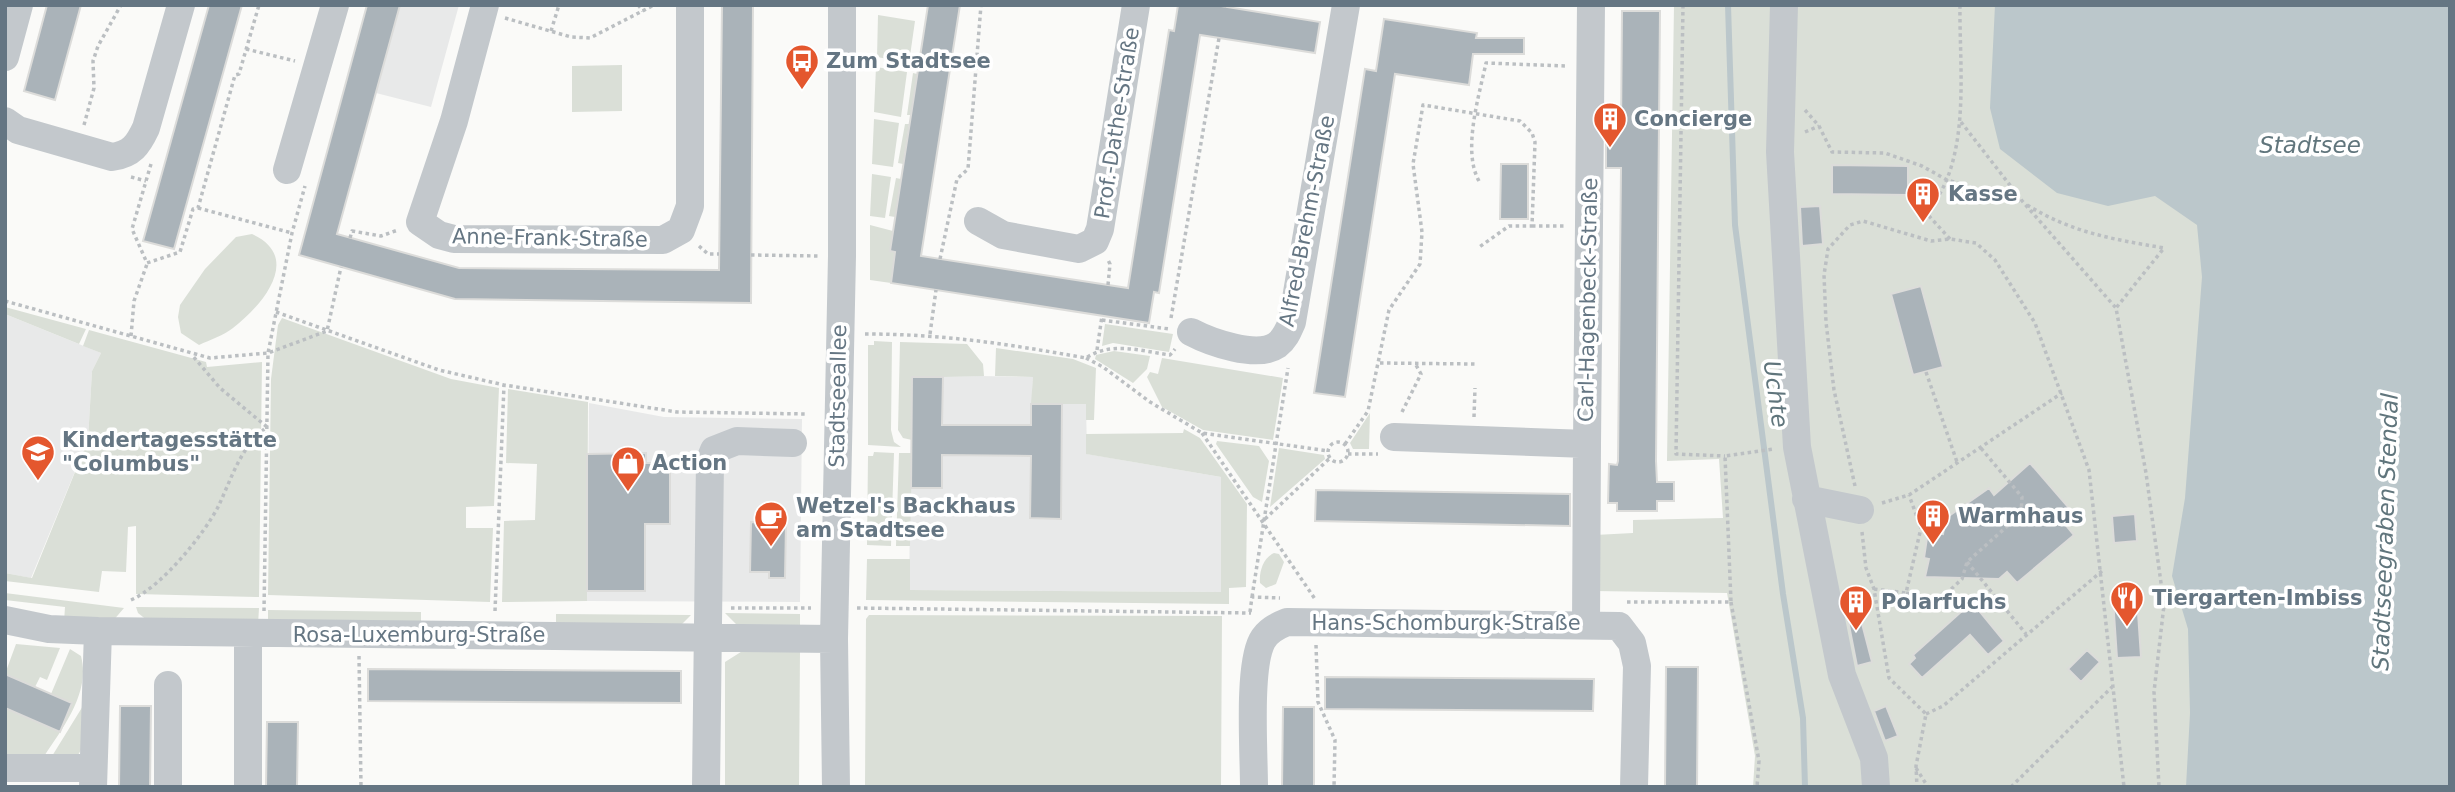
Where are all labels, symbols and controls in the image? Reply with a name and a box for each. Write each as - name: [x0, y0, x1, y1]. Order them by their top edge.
- street label: Prof.-Dathe-Straße: [1090, 25, 1144, 221]
- bus stop icon: Zum Stadtsee: [783, 42, 821, 91]
- place label: Zum Stadtsee: [826, 49, 991, 73]
- building icon: Concierge: [1591, 100, 1629, 149]
- place label: Concierge: [1634, 107, 1752, 131]
- street label: Alfred-Brehm-Straße: [1275, 113, 1339, 329]
- water label: Stadtsee: [2259, 132, 2361, 158]
- building icon: Kasse: [1904, 175, 1942, 224]
- street label: Carl-Hagenbeck-Straße: [1574, 178, 1602, 422]
- place label: Kasse: [1948, 182, 2018, 206]
- street label: Anne-Frank-Straße: [452, 224, 648, 252]
- street label: Stadtseeallee: [825, 324, 851, 468]
- water label: Uchte: [1758, 359, 1794, 429]
- water label: Stadtseegraben Stendal: [2367, 392, 2403, 671]
- place label: Kindertagesstätte "Columbus": [62, 428, 277, 476]
- school or university icon: Kindertagesstätte "Columbus": [19, 433, 57, 482]
- shop icon: Action: [609, 444, 647, 493]
- place label: Action: [652, 451, 727, 475]
- place label: Wetzel's Backhaus am Stadtsee: [796, 494, 1016, 542]
- building icon: Warmhaus: [1914, 497, 1952, 546]
- cafe icon: Wetzel's Backhaus am Stadtsee: [752, 499, 790, 548]
- place label: Warmhaus: [1958, 504, 2083, 528]
- restaurant icon: Tiergarten-Imbiss: [2108, 579, 2146, 628]
- building icon: Polarfuchs: [1837, 583, 1875, 632]
- place label: Tiergarten-Imbiss: [2152, 586, 2363, 610]
- place label: Polarfuchs: [1881, 590, 2007, 614]
- street label: Hans-Schomburgk-Straße: [1311, 611, 1581, 635]
- street label: Rosa-Luxemburg-Straße: [293, 623, 545, 647]

